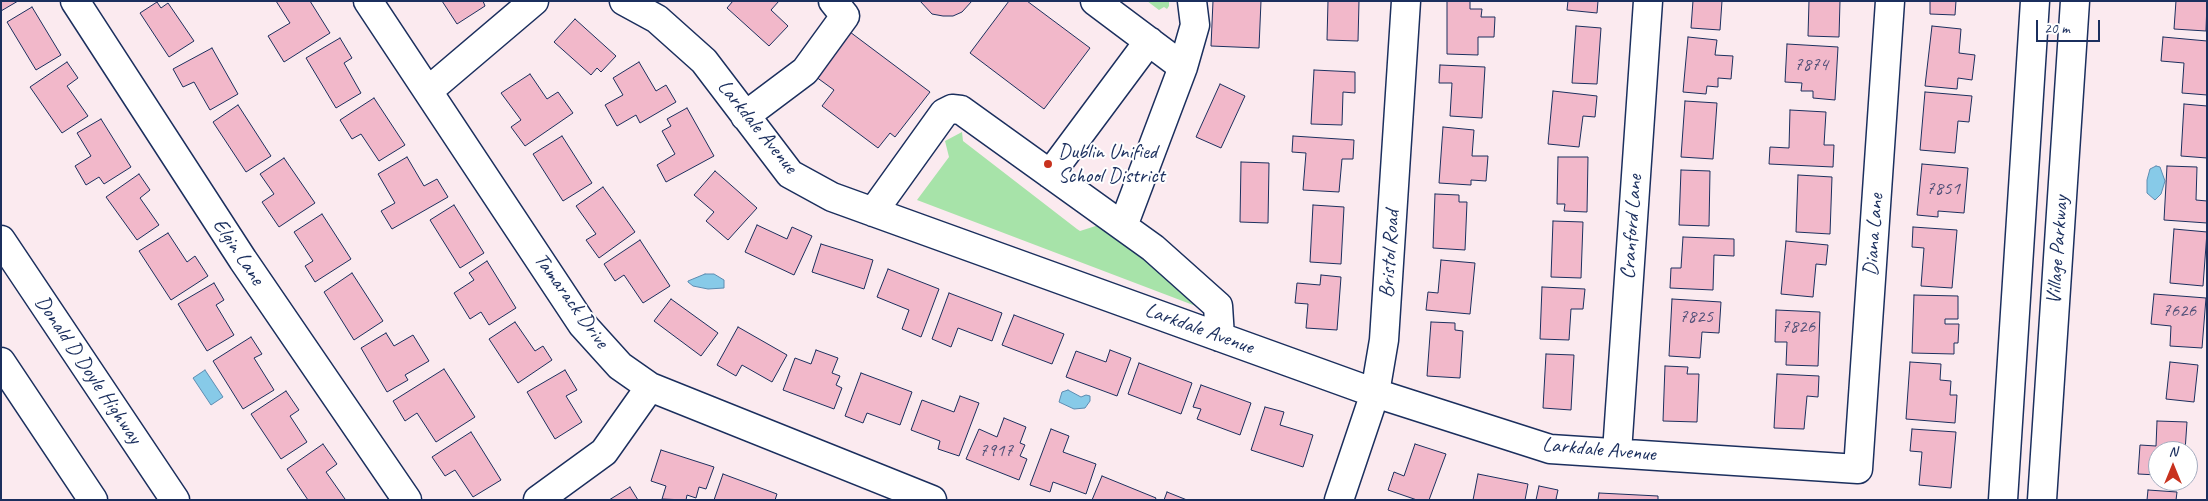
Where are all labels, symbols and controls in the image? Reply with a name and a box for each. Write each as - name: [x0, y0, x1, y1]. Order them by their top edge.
- scale bar: [2038, 10, 2102, 42]
- text: 20 m: [2044, 19, 2070, 38]
- house number: 7874: [1794, 54, 1828, 76]
- street label: Larkdale Avenue: [711, 75, 803, 179]
- place label: Dublin Unified School District: [1058, 139, 1165, 189]
- marker: Dublin Unified School District: [1042, 158, 1054, 170]
- street label: Cranford Lane: [1616, 174, 1648, 280]
- house number: 7851: [1926, 178, 1960, 200]
- street label: Diana Lane: [1859, 193, 1889, 277]
- street label: Village Parkway: [2042, 195, 2074, 305]
- street label: Bristol Road: [1374, 209, 1406, 299]
- street label: Elgin Lane: [207, 214, 269, 290]
- street label: Tamarack Drive: [528, 248, 614, 354]
- street label: Donald D Doyle Highway: [29, 291, 147, 449]
- street label: Larkdale Avenue: [1141, 298, 1257, 360]
- house number: 7626: [2162, 300, 2196, 322]
- house number: 7825: [1679, 306, 1713, 328]
- house number: 7826: [1781, 316, 1815, 338]
- street label: Larkdale Avenue: [1541, 432, 1657, 468]
- house number: 7917: [979, 440, 1013, 462]
- north arrow: [2148, 441, 2198, 491]
- text: N: [2169, 443, 2177, 460]

